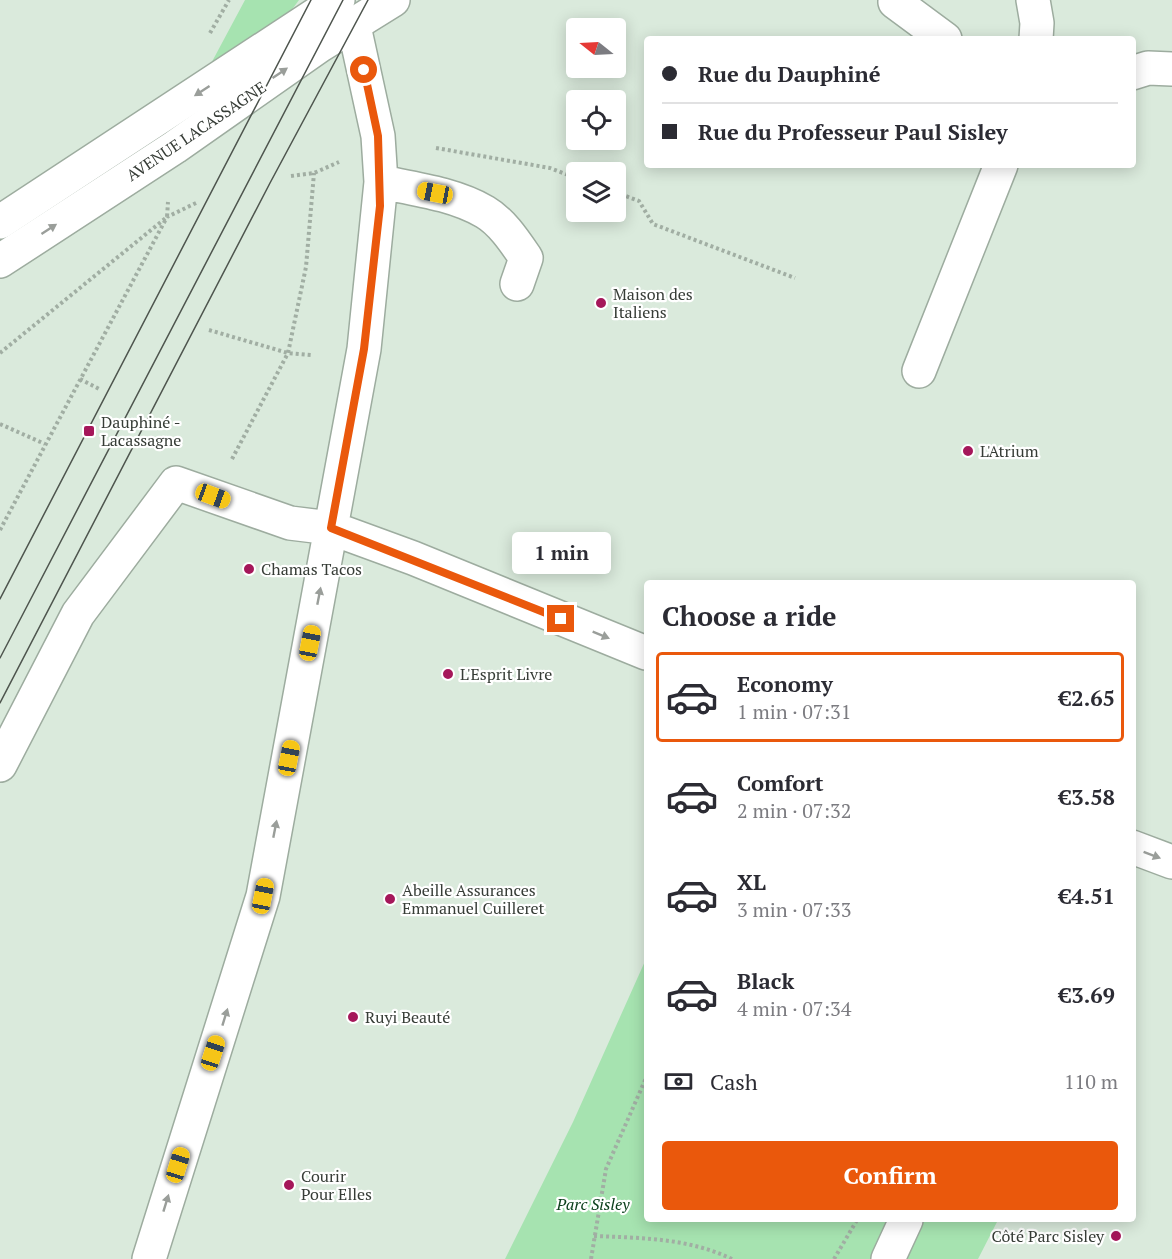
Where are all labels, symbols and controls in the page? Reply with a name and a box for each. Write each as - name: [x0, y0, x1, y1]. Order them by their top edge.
- north arrow: [566, 18, 626, 78]
- map controls: [566, 18, 626, 222]
- route start: [350, 56, 377, 83]
- text: Rue du Dauphiné: [698, 59, 880, 88]
- one-way arrow: [272, 68, 288, 79]
- street label: AVENUE LACASSAGNE: [122, 76, 270, 186]
- one-way arrow: [193, 85, 210, 96]
- button: locate: [566, 90, 626, 150]
- text: Rue du Professeur Paul Sisley: [698, 117, 1008, 146]
- button: layers: [566, 162, 626, 222]
- car: [416, 181, 454, 205]
- one-way arrow: [41, 224, 57, 235]
- place label: Maison des Italiens: [613, 283, 693, 323]
- marker: Maison des Italiens: [594, 296, 608, 310]
- place label: Dauphiné - Lacassagne: [101, 411, 181, 451]
- marker: Dauphiné - Lacassagne: [82, 424, 96, 438]
- place label: L'Atrium: [980, 440, 1039, 462]
- marker: L'Atrium: [961, 444, 975, 458]
- car: [193, 481, 233, 511]
- callout: 1 min: [512, 532, 610, 574]
- text: 1 min: [534, 539, 589, 566]
- place label: Chamas Tacos: [261, 558, 362, 580]
- marker: Chamas Tacos: [242, 562, 256, 576]
- one-way arrow: [315, 587, 324, 606]
- text: Choose a ride: [662, 598, 837, 634]
- route end: [547, 605, 574, 632]
- car: [298, 624, 322, 662]
- one-way arrow: [592, 630, 610, 640]
- place label: L'Esprit Livre: [460, 663, 552, 685]
- marker: L'Esprit Livre: [441, 667, 455, 681]
- text: Economy: [737, 669, 833, 698]
- icon: car: [665, 670, 719, 724]
- text: €2.65: [1059, 683, 1115, 712]
- text: 1 min · 07:31: [737, 698, 851, 725]
- car: [277, 739, 301, 777]
- text: Comfort: [737, 768, 823, 797]
- icon: car: [665, 769, 719, 823]
- text: €3.58: [1059, 782, 1115, 811]
- text: 2 min · 07:32: [737, 797, 851, 824]
- one-way arrow: [271, 820, 280, 839]
- one-way arrow: [1143, 851, 1161, 860]
- text: XL: [737, 867, 766, 896]
- icon: car: [665, 868, 719, 922]
- car: [251, 877, 275, 915]
- place label: Abeille Assurances Emmanuel Cuilleret: [402, 879, 545, 919]
- text: €4.51: [1059, 881, 1115, 910]
- marker: Abeille Assurances Emmanuel Cuilleret: [383, 892, 397, 906]
- text: 3 min · 07:33: [737, 896, 851, 923]
- text: Black: [737, 966, 794, 995]
- icon: car: [665, 967, 719, 1021]
- text: €3.69: [1059, 980, 1115, 1009]
- text: 4 min · 07:34: [737, 995, 851, 1022]
- place label: Ruyi Beauté: [365, 1006, 450, 1028]
- one-way arrow: [220, 1008, 230, 1026]
- marker: Ruyi Beauté: [346, 1010, 360, 1024]
- car: [199, 1033, 227, 1073]
- icon: cash: [662, 1065, 695, 1098]
- text: Cash: [710, 1067, 758, 1096]
- text: 110 m: [1064, 1068, 1118, 1095]
- button: Confirm: [662, 1141, 1118, 1210]
- car: [164, 1145, 192, 1185]
- place label: Courir Pour Elles: [301, 1165, 372, 1205]
- marker: Courir Pour Elles: [282, 1178, 296, 1192]
- park label: Parc Sisley: [556, 1193, 630, 1215]
- one-way arrow: [162, 1194, 171, 1212]
- place label: Côté Parc Sisley: [991, 1225, 1105, 1247]
- marker: Côté Parc Sisley: [1109, 1229, 1123, 1243]

